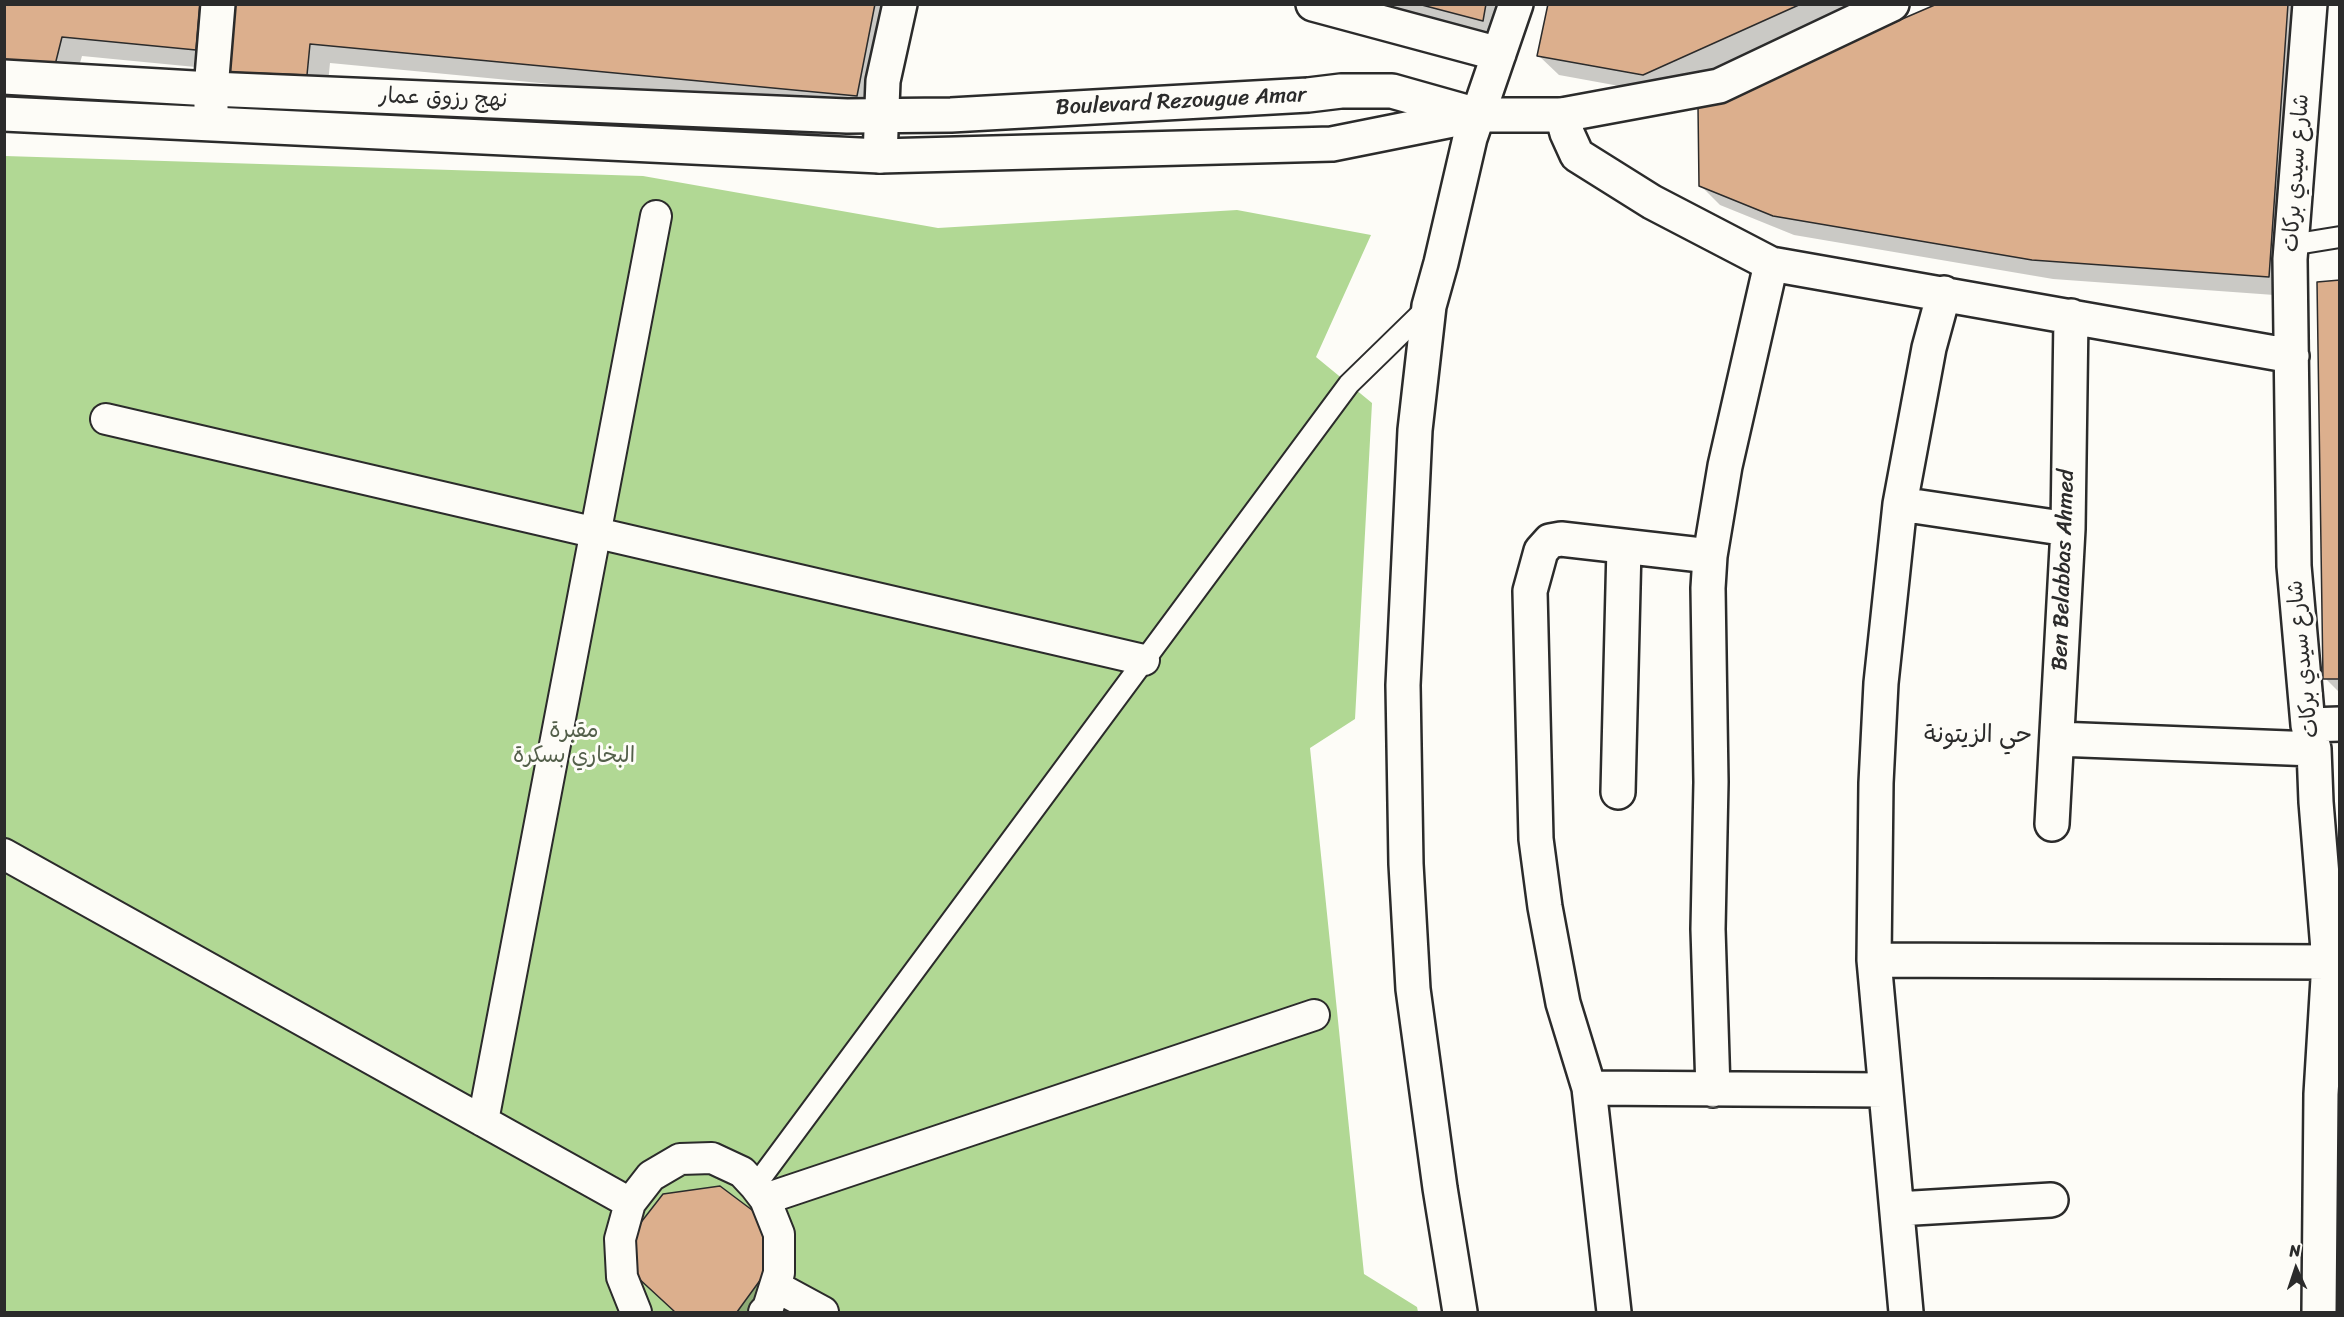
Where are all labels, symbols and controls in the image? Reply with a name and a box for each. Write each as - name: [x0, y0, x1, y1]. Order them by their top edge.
- street label: Boulevard Rezougue Amar: [1055, 82, 1307, 122]
- street label: نهج رزوق عمار: [378, 84, 508, 114]
- street label: شارع سيدي بركات: [2278, 93, 2316, 253]
- street label: Ben Belabbas Ahmed: [2047, 469, 2081, 671]
- street label: شارع سيدي بركات: [2283, 579, 2325, 739]
- park label: مقبرة البخاري بسكرة: [513, 718, 635, 770]
- district label: حي الزيتونة: [1924, 722, 2032, 750]
- text: N: [2289, 1236, 2301, 1265]
- north arrow: [2266, 1239, 2326, 1299]

